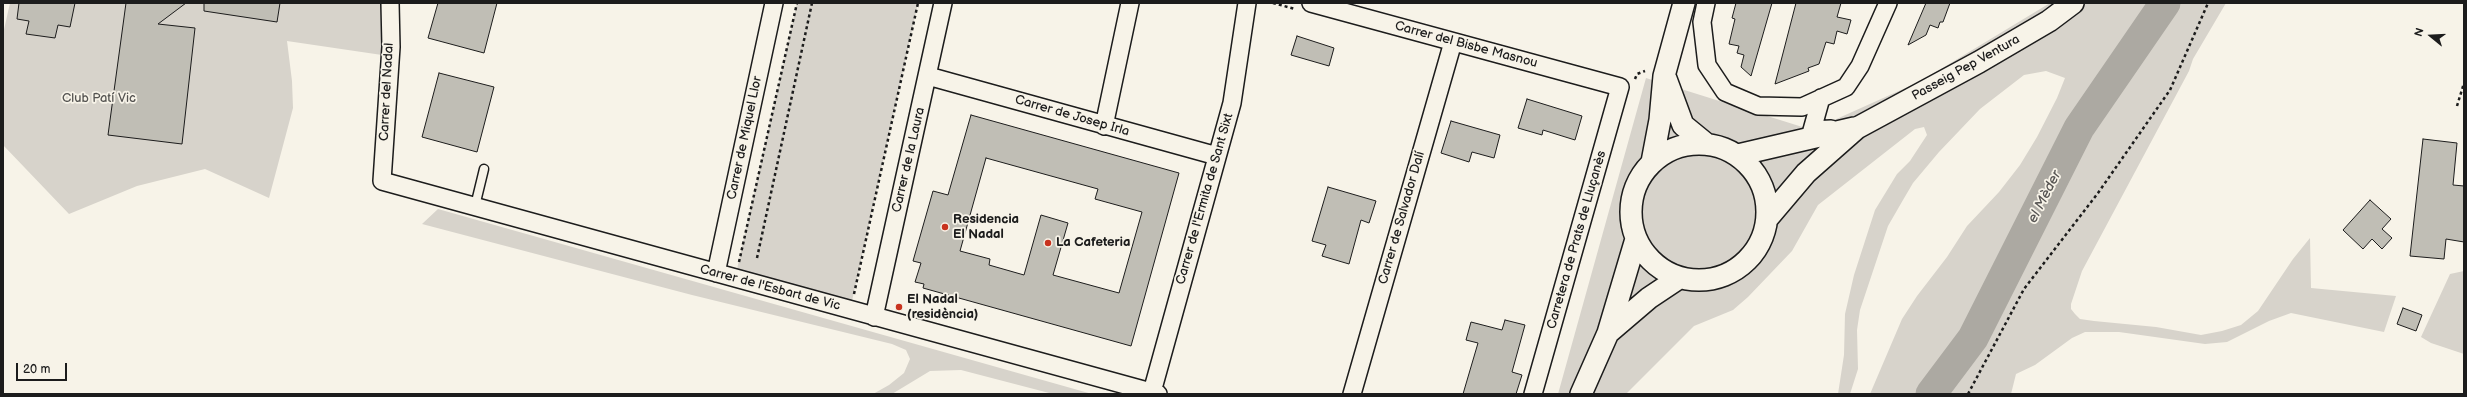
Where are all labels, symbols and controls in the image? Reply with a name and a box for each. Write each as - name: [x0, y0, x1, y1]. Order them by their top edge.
- north arrow: [2411, 16, 2451, 56]
- street label: Carrer del Bisbe Masnou: [1393, 18, 1539, 72]
- text: N: [2412, 26, 2427, 38]
- street label: Passeig Pep Ventura: [1909, 32, 2023, 104]
- street label: Carrer del Nadal: [377, 43, 397, 141]
- street label: Carrer de Miquel Llor: [724, 75, 766, 201]
- park label: Club Patí Vic: [62, 91, 136, 107]
- street label: Carrer de Josep Irla: [1013, 92, 1131, 140]
- street label: Carrer de la Laura: [889, 106, 929, 214]
- street label: Carrer de l'Ermita de Sant Sixt: [1173, 112, 1237, 286]
- street label: Carretera de Prats de Lluçanès: [1544, 149, 1610, 331]
- street label: Carrer de Salvador Dalí: [1376, 150, 1428, 286]
- water label: el Mèder: [2025, 168, 2065, 226]
- place label: Residencia El Nadal: [953, 212, 1019, 243]
- marker: Residencia El Nadal: [940, 222, 950, 232]
- place label: La Cafeteria: [1056, 235, 1130, 251]
- marker: La Cafeteria: [1043, 238, 1053, 248]
- street label: Carrer de l'Esbart de Vic: [698, 262, 842, 314]
- place label: El Nadal (residència): [907, 292, 978, 323]
- marker: El Nadal (residència): [894, 302, 904, 312]
- scale bar: [18, 355, 69, 381]
- text: 20 m: [23, 362, 50, 377]

